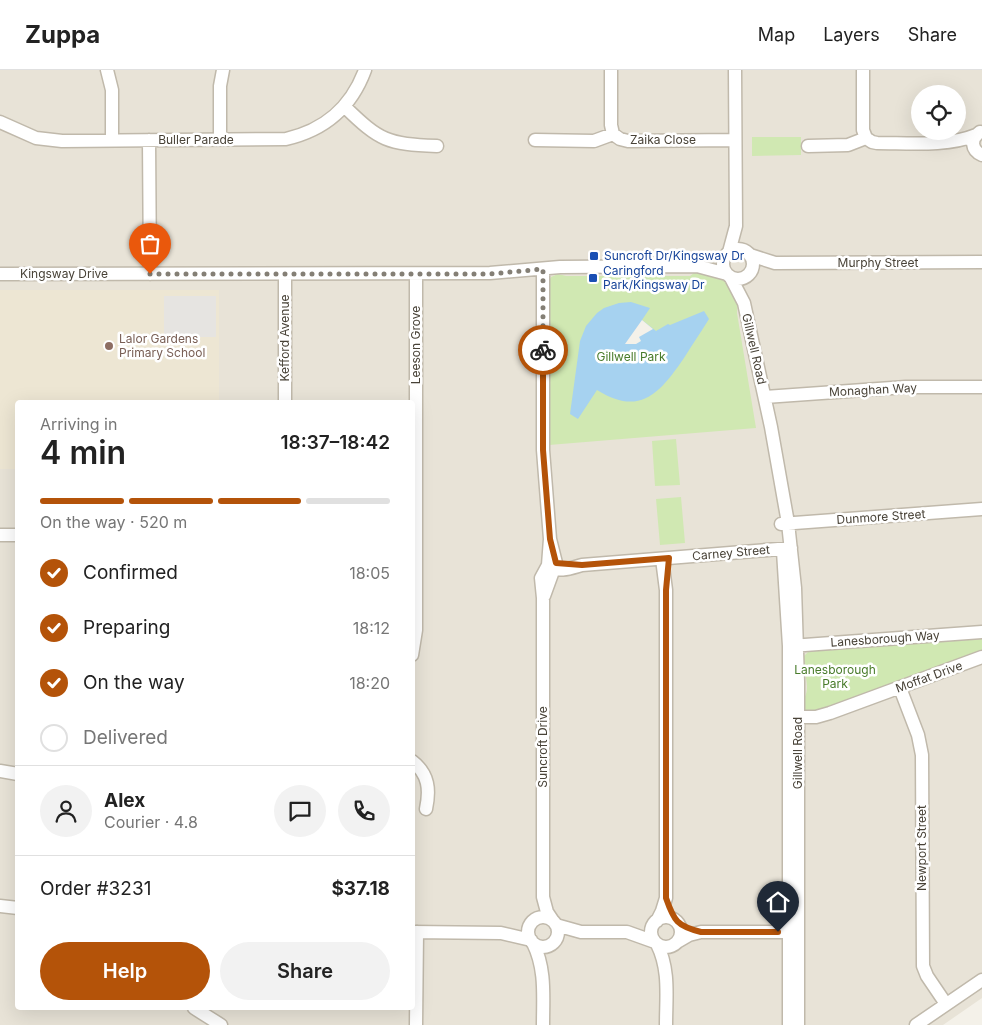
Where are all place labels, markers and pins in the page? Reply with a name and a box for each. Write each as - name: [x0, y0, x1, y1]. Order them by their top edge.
- pin: [129, 223, 171, 274]
- place label: Suncroft Dr/Kingsway Dr: [604, 248, 745, 263]
- marker: Suncroft Dr/Kingsway Dr: [588, 250, 600, 262]
- place label: Caringford Park/Kingsway Dr: [603, 263, 705, 292]
- marker: Caringford Park/Kingsway Dr: [587, 272, 599, 284]
- place label: Lalor Gardens Primary School: [119, 331, 205, 360]
- marker: Lalor Gardens Primary School: [103, 340, 115, 352]
- pin: [757, 881, 799, 932]

